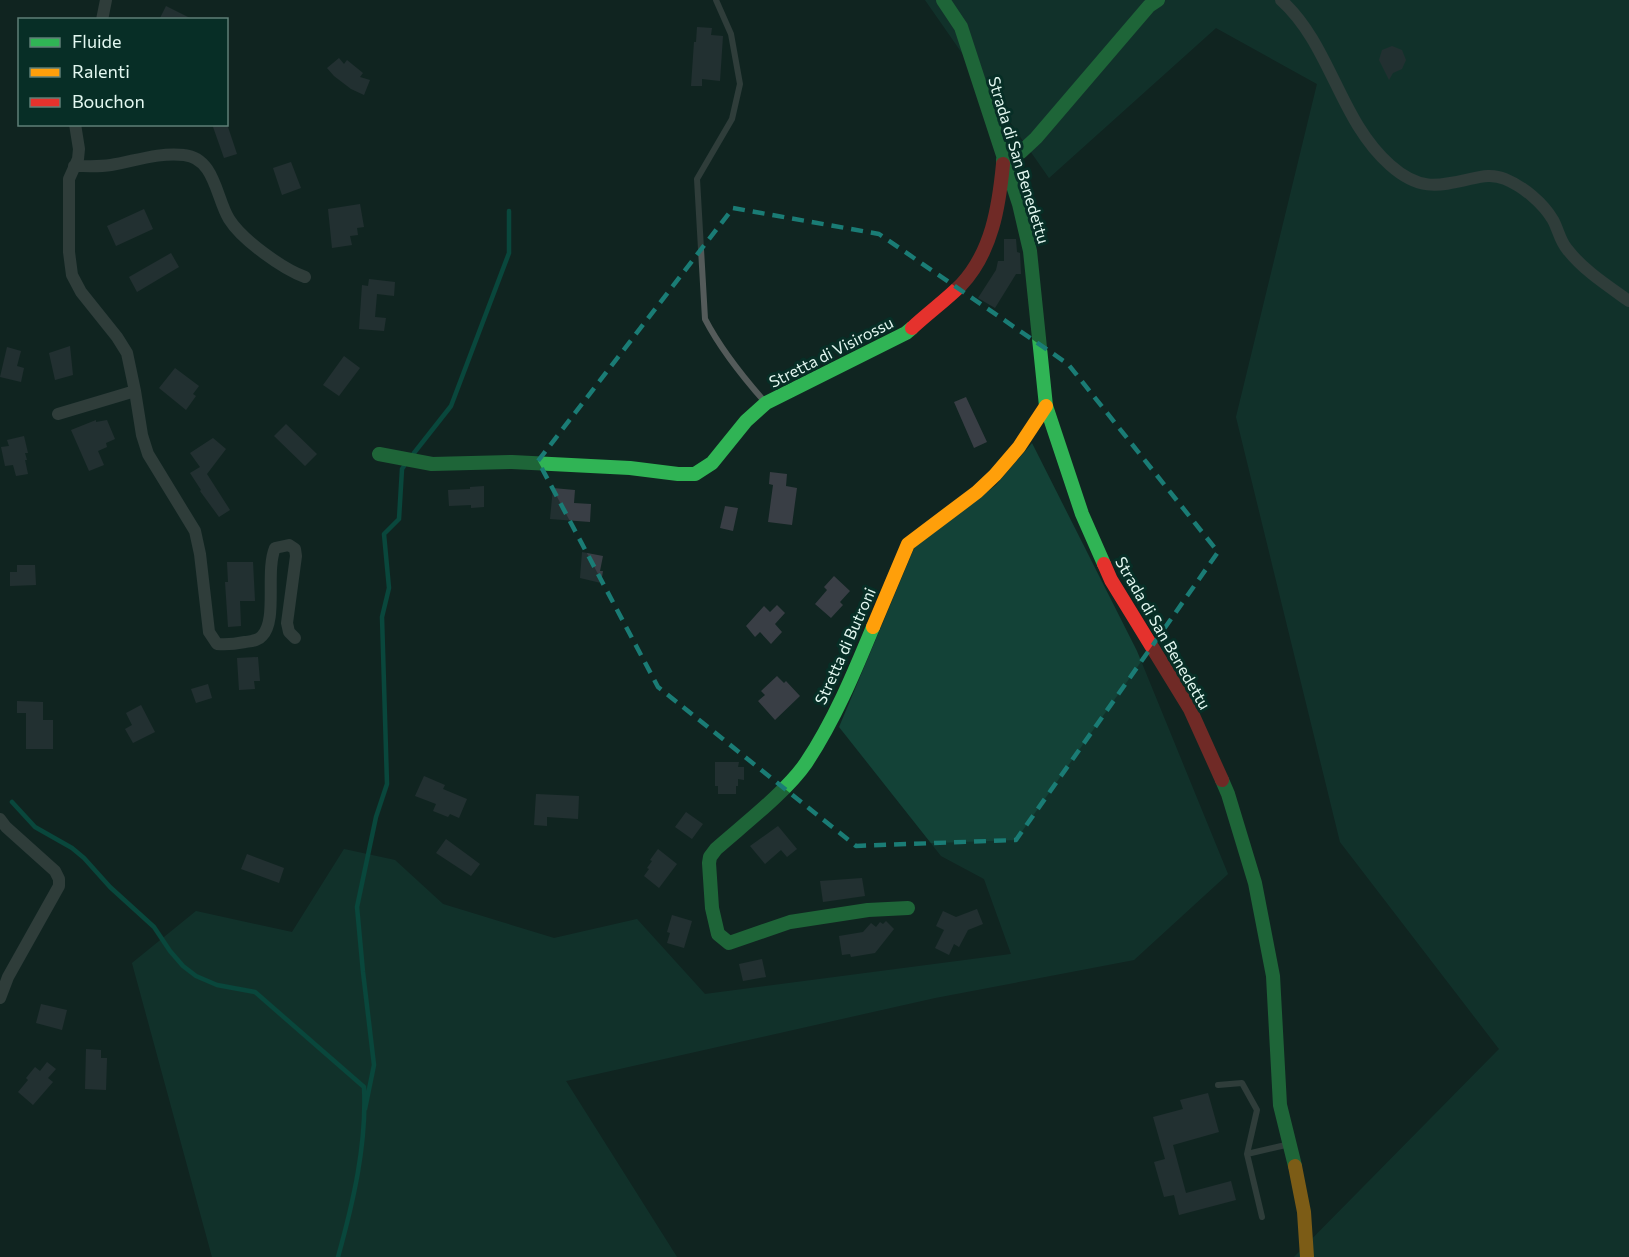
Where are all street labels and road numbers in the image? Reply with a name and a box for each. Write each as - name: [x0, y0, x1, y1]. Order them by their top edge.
- street label: Strada di San Benedettu: [985, 74, 1054, 246]
- street label: Stretta di Visirossu: [766, 312, 896, 391]
- street label: Strada di San Benedettu: [1112, 553, 1215, 713]
- street label: Stretta di Butroni: [810, 584, 879, 707]

